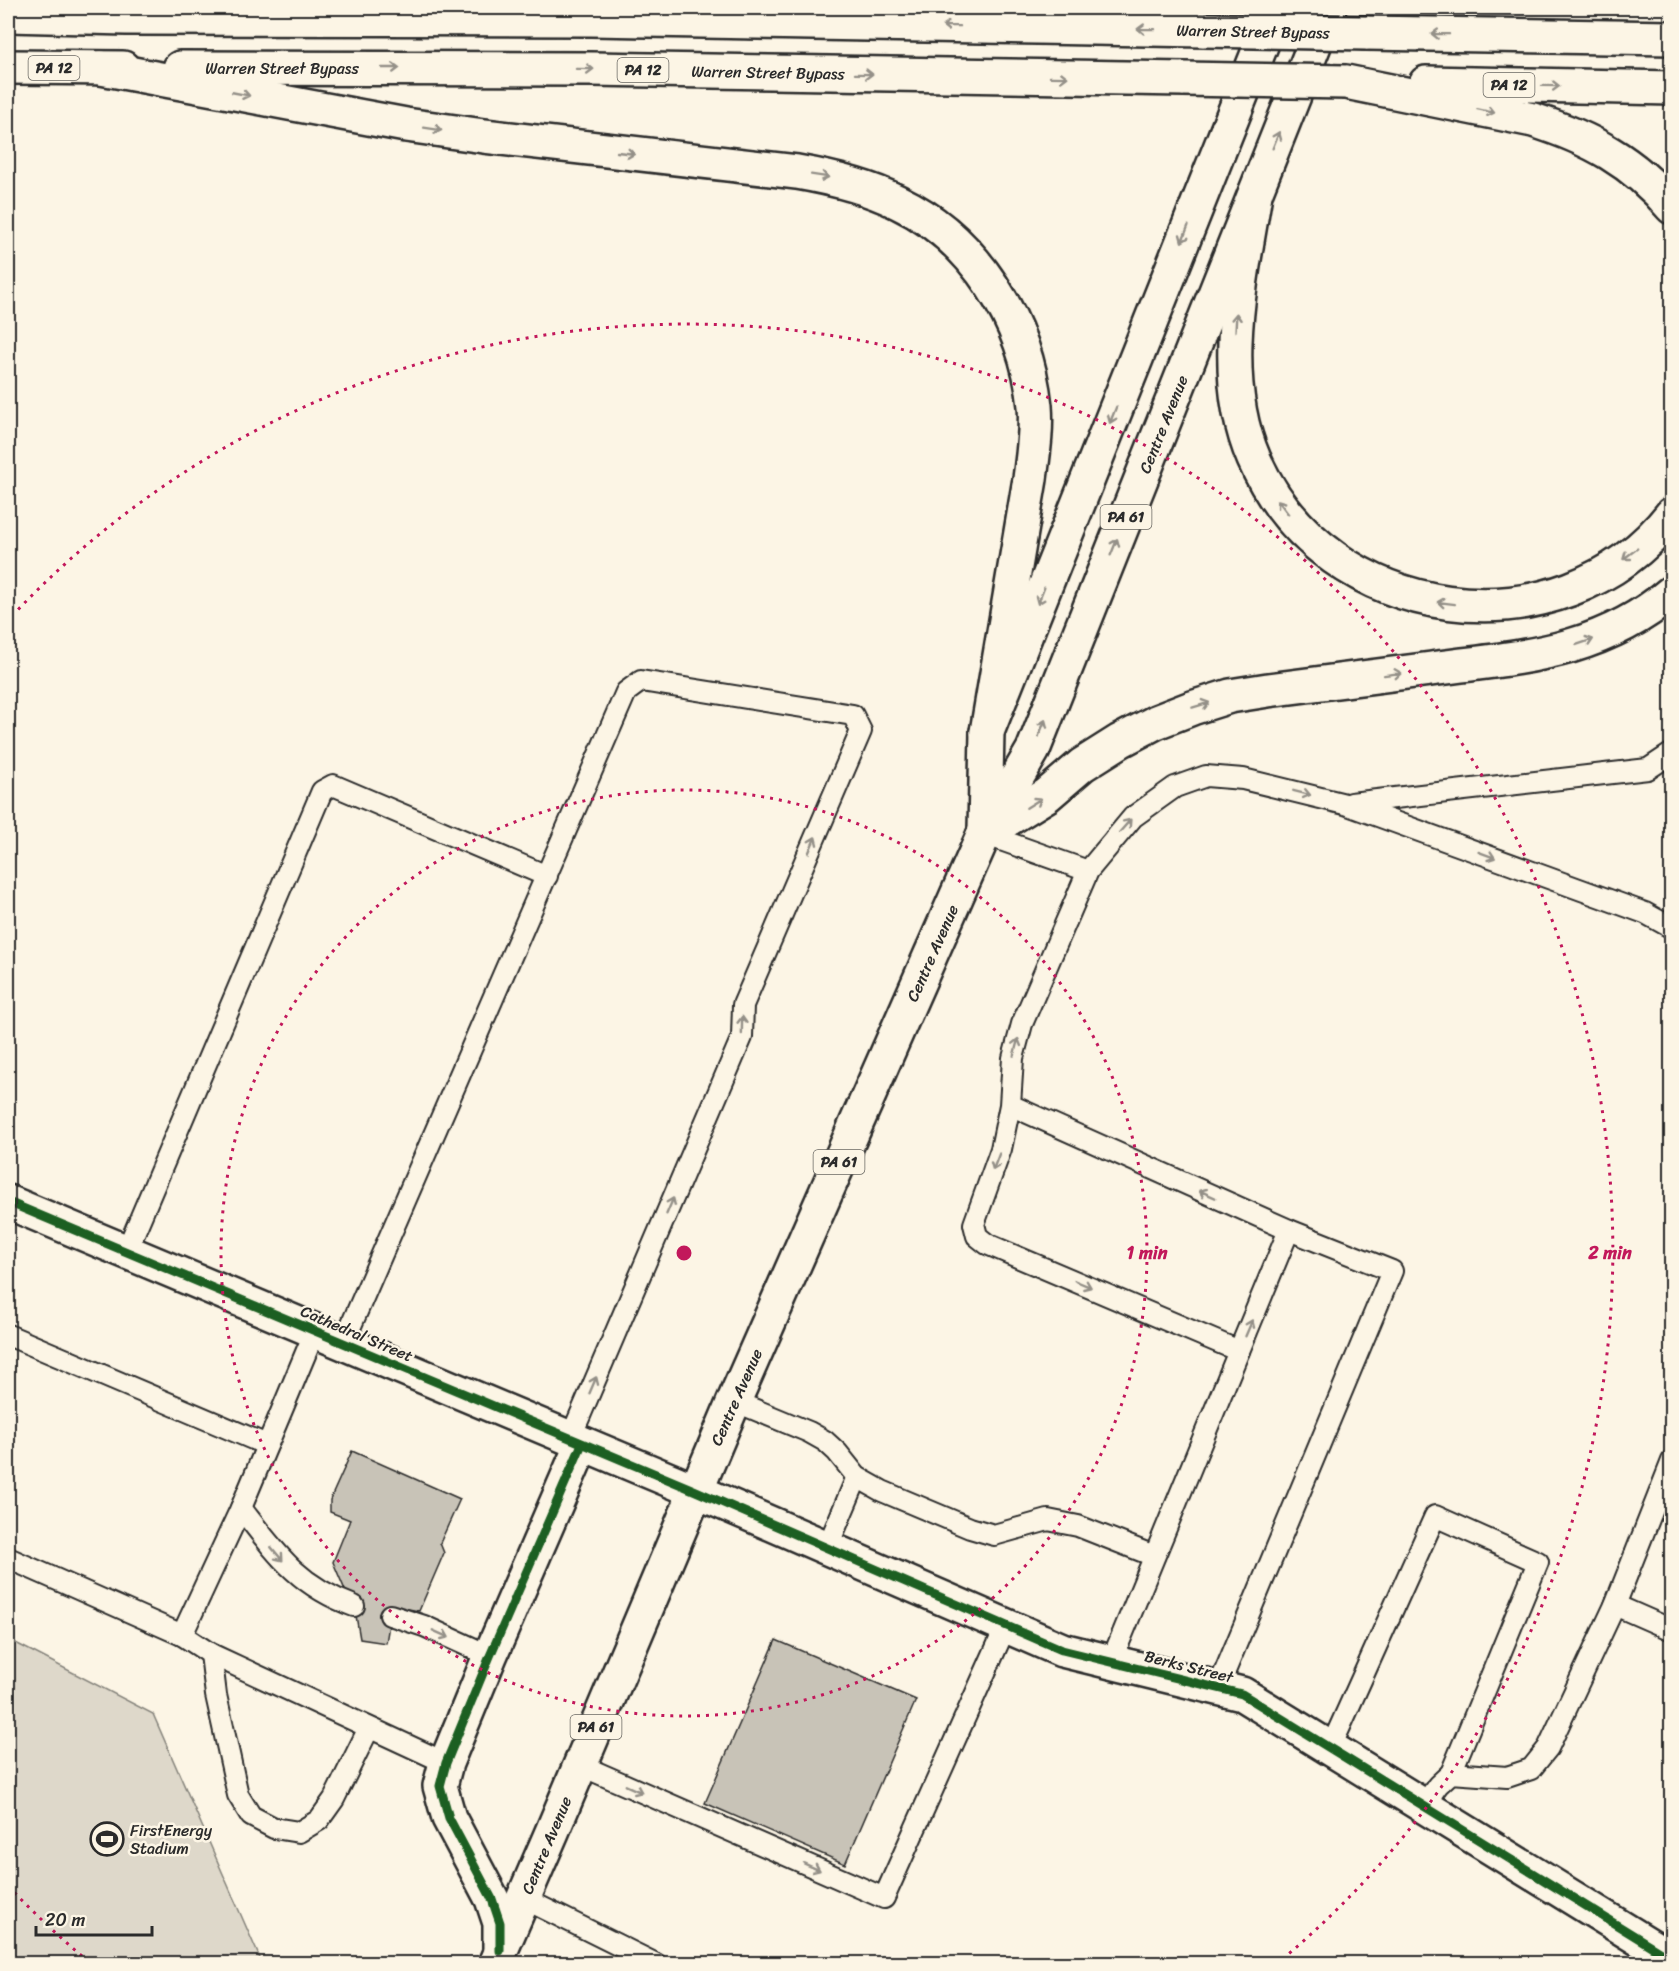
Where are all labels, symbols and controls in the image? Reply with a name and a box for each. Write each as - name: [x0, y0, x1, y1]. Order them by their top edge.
- street label: Warren Street Bypass: [1176, 16, 1331, 47]
- one-way arrow: [941, 20, 961, 32]
- one-way arrow: [1136, 23, 1156, 35]
- one-way arrow: [1431, 29, 1451, 40]
- street label: Warren Street Bypass: [205, 54, 359, 83]
- road number: PA 12: [28, 56, 80, 80]
- street label: Warren Street Bypass: [691, 57, 846, 88]
- road number: PA 12: [618, 58, 668, 82]
- one-way arrow: [380, 62, 400, 74]
- one-way arrow: [575, 63, 595, 75]
- one-way arrow: [854, 68, 874, 80]
- one-way arrow: [1049, 71, 1069, 83]
- road number: PA 12: [1484, 73, 1534, 97]
- one-way arrow: [1541, 80, 1561, 91]
- one-way arrow: [231, 89, 250, 100]
- one-way arrow: [1475, 106, 1495, 117]
- one-way arrow: [423, 123, 442, 134]
- one-way arrow: [1271, 131, 1282, 150]
- one-way arrow: [616, 147, 636, 158]
- one-way arrow: [810, 170, 829, 181]
- one-way arrow: [1179, 224, 1190, 243]
- one-way arrow: [1231, 312, 1242, 332]
- street label: Centre Avenue: [1131, 371, 1196, 478]
- one-way arrow: [1107, 405, 1118, 424]
- one-way arrow: [1277, 499, 1289, 515]
- road number: PA 61: [1100, 505, 1152, 529]
- one-way arrow: [1109, 538, 1120, 556]
- one-way arrow: [1622, 548, 1638, 561]
- one-way arrow: [1035, 586, 1046, 605]
- one-way arrow: [1437, 597, 1457, 608]
- one-way arrow: [1575, 635, 1594, 646]
- one-way arrow: [1382, 668, 1402, 679]
- one-way arrow: [1191, 699, 1210, 710]
- one-way arrow: [1037, 719, 1048, 737]
- one-way arrow: [1293, 787, 1312, 799]
- one-way arrow: [1025, 797, 1042, 809]
- one-way arrow: [1118, 818, 1131, 834]
- one-way arrow: [807, 836, 818, 855]
- one-way arrow: [1477, 851, 1496, 862]
- street label: Centre Avenue: [898, 900, 967, 1007]
- one-way arrow: [737, 1016, 748, 1036]
- one-way arrow: [1011, 1038, 1022, 1057]
- road number: PA 61: [814, 1150, 864, 1174]
- one-way arrow: [990, 1152, 1001, 1171]
- one-way arrow: [1199, 1187, 1217, 1199]
- one-way arrow: [665, 1197, 676, 1215]
- text: 1 min: [1127, 1237, 1168, 1269]
- text: 2 min: [1587, 1237, 1632, 1269]
- centre of rings: [674, 1243, 694, 1263]
- one-way arrow: [1073, 1279, 1091, 1291]
- street label: Cathedral Street: [296, 1297, 418, 1370]
- one-way arrow: [1244, 1319, 1255, 1337]
- street label: Centre Avenue: [702, 1344, 771, 1451]
- one-way arrow: [588, 1376, 599, 1394]
- one-way arrow: [271, 1546, 284, 1562]
- one-way arrow: [431, 1628, 449, 1640]
- street label: Berks Street: [1141, 1641, 1237, 1692]
- road number: PA 61: [570, 1715, 622, 1739]
- one-way arrow: [624, 1783, 642, 1795]
- street label: Centre Avenue: [513, 1792, 580, 1899]
- place label: FirstEnergy Stadium: [130, 1816, 213, 1863]
- sports icon: FirstEnergy Stadium: [89, 1821, 125, 1857]
- one-way arrow: [803, 1862, 821, 1873]
- scale bar: [36, 1899, 152, 1937]
- text: 20 m: [45, 1904, 85, 1936]

